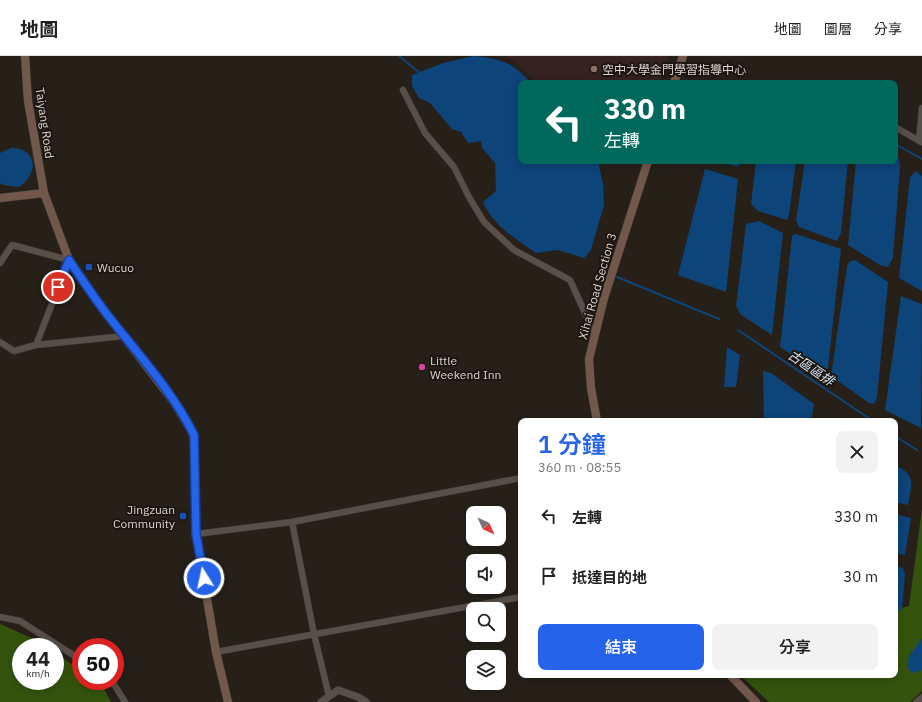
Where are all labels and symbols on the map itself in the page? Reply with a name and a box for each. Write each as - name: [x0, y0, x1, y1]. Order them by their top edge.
- place label: 空中大學金門學習指導中心: [602, 62, 746, 77]
- marker: 空中大學金門學習指導中心: [589, 64, 599, 74]
- street label: Taiyang Road: [33, 87, 57, 159]
- street label: Xihai Road Section 3: [575, 231, 619, 341]
- place label: Wucuo: [97, 260, 134, 275]
- marker: Wucuo: [84, 262, 94, 272]
- pin: [41, 270, 75, 304]
- water label: 古區區排: [785, 346, 839, 391]
- place label: Little Weekend Inn: [430, 353, 501, 382]
- marker: Little Weekend Inn: [417, 362, 427, 372]
- place label: Jingzuan Community: [113, 502, 175, 531]
- north arrow: [466, 506, 506, 546]
- marker: Jingzuan Community: [178, 511, 188, 521]
- position arrow: [183, 557, 225, 599]
- speed limit sign: 50: [72, 638, 124, 690]

